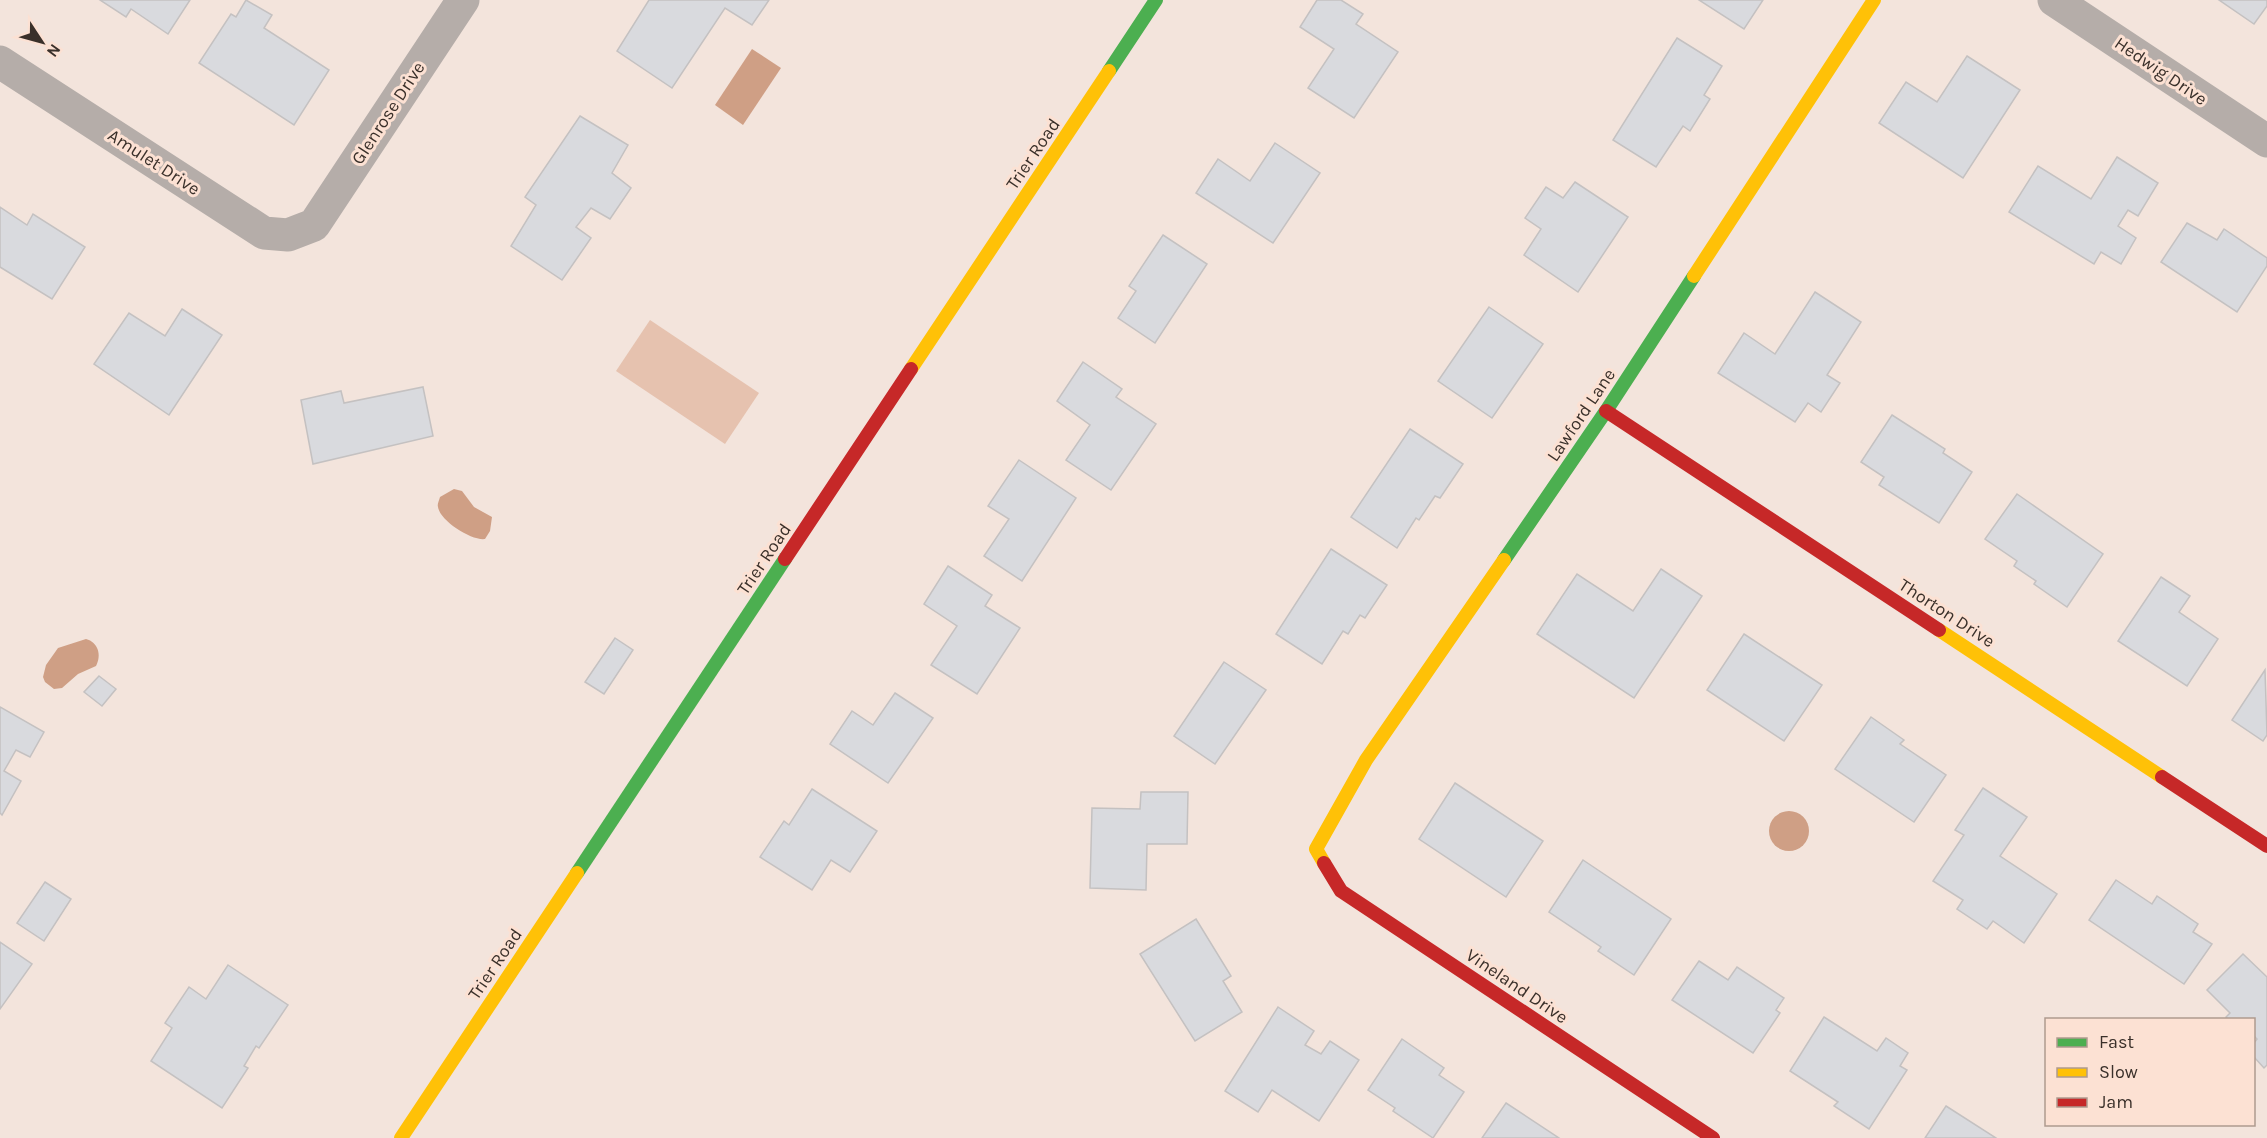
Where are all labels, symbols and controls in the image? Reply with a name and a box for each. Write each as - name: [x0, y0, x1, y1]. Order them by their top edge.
- north arrow: [12, 12, 72, 72]
- street label: Hedwig Drive: [2111, 32, 2211, 110]
- text: N: [43, 40, 65, 61]
- street label: Glenrose Drive: [347, 57, 429, 169]
- street label: Trier Road: [1001, 114, 1065, 194]
- street label: Amulet Drive: [104, 124, 204, 200]
- street label: Lawford Lane: [1542, 364, 1620, 466]
- street label: Trier Road: [732, 519, 796, 599]
- street label: Thorton Drive: [1895, 574, 1999, 652]
- street label: Trier Road: [463, 924, 527, 1004]
- street label: Vineland Drive: [1462, 944, 1572, 1028]
- legend: [2045, 1018, 2255, 1126]
- text: Fast: [2099, 1031, 2134, 1053]
- text: Slow: [2099, 1061, 2138, 1083]
- text: Jam: [2099, 1091, 2133, 1113]

